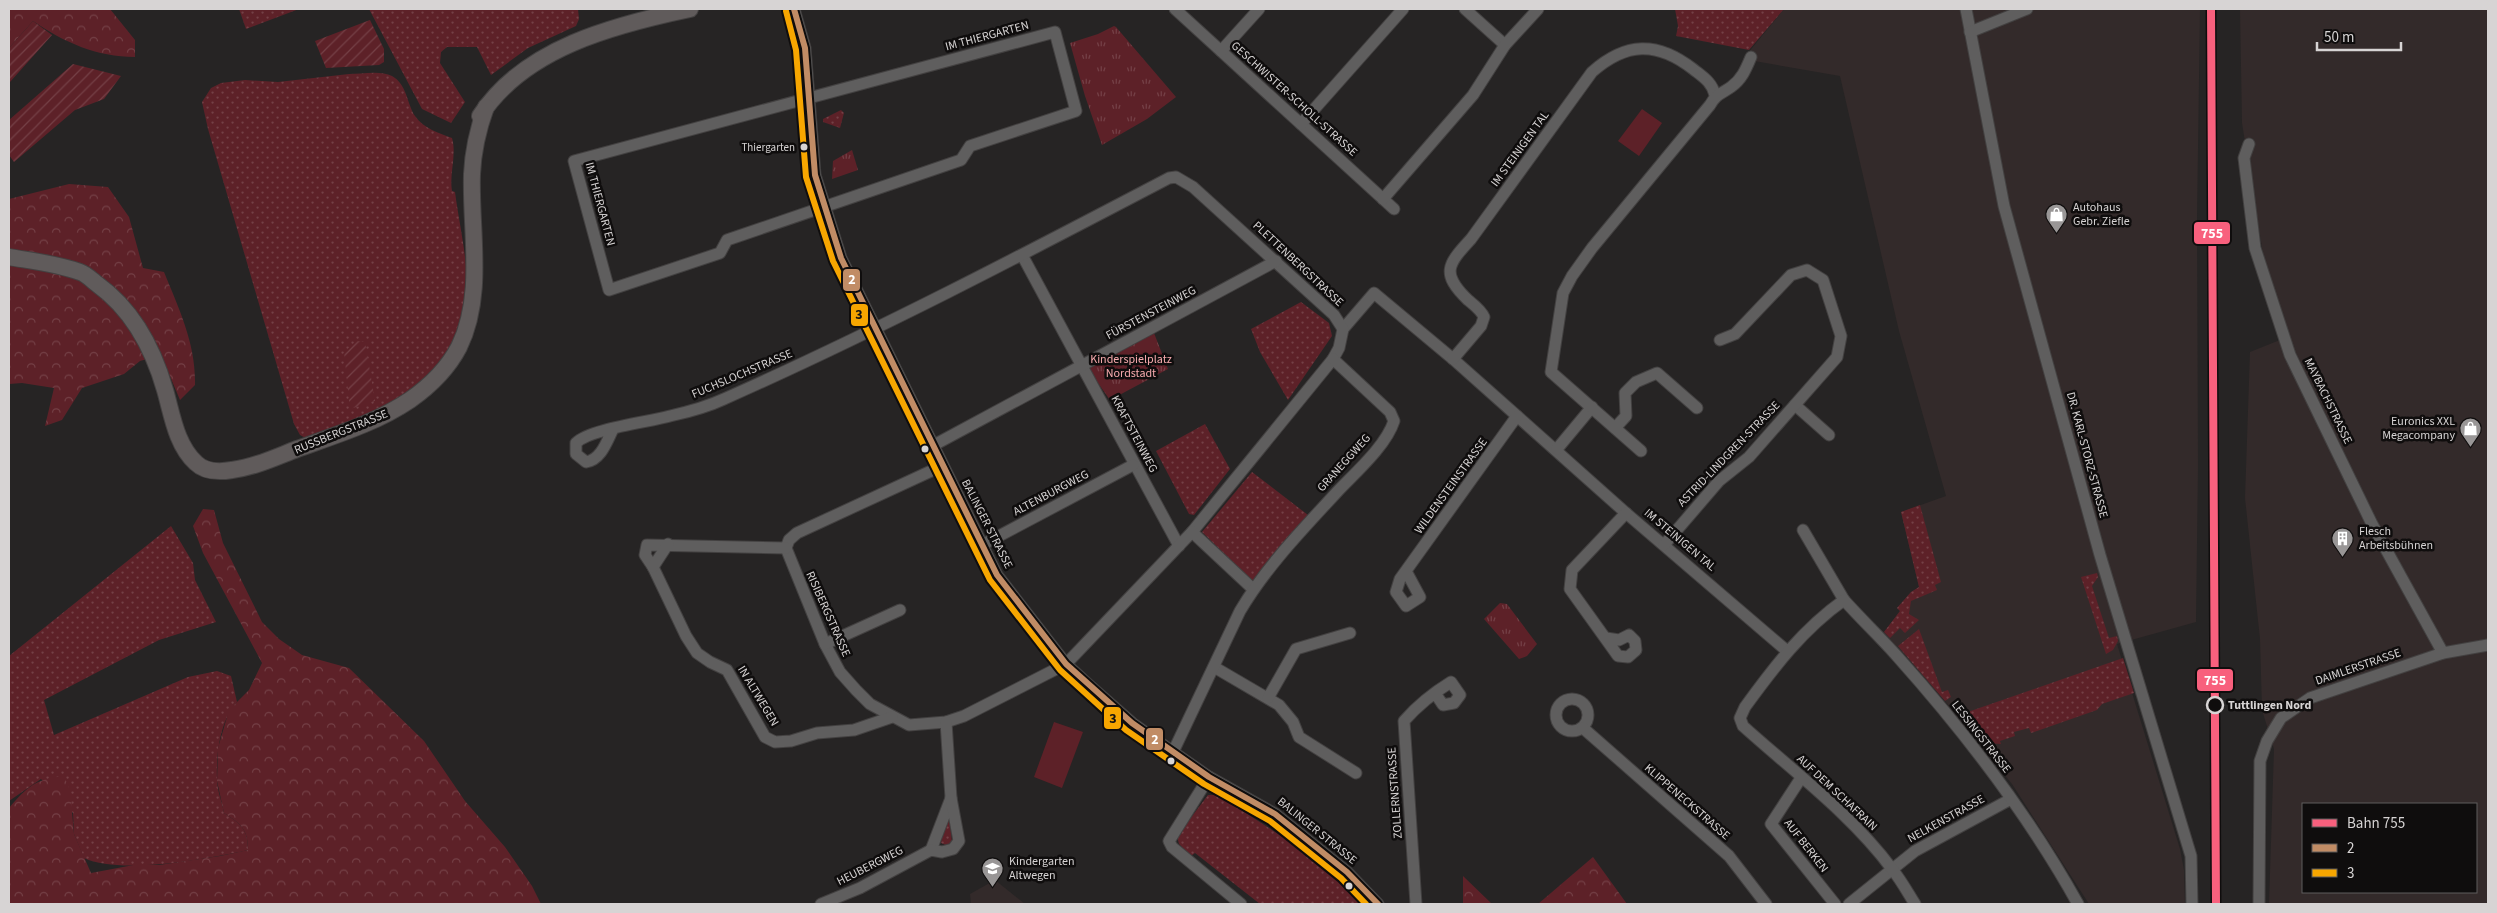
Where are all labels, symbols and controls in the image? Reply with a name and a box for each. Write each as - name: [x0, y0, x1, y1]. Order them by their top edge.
- street label: IM THIERGARTEN: [943, 17, 1031, 55]
- scale bar: [2317, 20, 2401, 52]
- text: 50 m: [2324, 27, 2354, 48]
- street label: GESCHWISTER-SCHOLL-STRASSE: [1227, 38, 1361, 160]
- street label: IM STEINIGEN TAL: [1487, 108, 1553, 190]
- place label: Thiergarten: [741, 140, 795, 155]
- marker: Thiergarten: [799, 142, 809, 152]
- street label: IM THIERGARTEN: [581, 160, 619, 248]
- place label: Autohaus Gebr. Ziefle: [2073, 199, 2130, 230]
- shop icon: Autohaus Gebr. Ziefle: [2045, 202, 2069, 233]
- street label: PLETTENBERGSTRASSE: [1249, 217, 1347, 311]
- line badge: 755: [2193, 221, 2231, 245]
- text: 755: [2201, 224, 2223, 244]
- line badge: 2: [842, 268, 861, 292]
- text: 2: [848, 270, 856, 290]
- street label: FÜRSTENSTEINWEG: [1103, 282, 1199, 344]
- line badge: 3: [850, 303, 869, 327]
- text: 3: [855, 305, 863, 325]
- street label: FUCHSLOCHSTRASSE: [689, 345, 795, 403]
- park label: Kinderspielplatz Nordstadt: [1090, 351, 1172, 382]
- street label: MAYBACHSTRASSE: [2300, 355, 2356, 447]
- street label: DR. KARL-STORZ-STRASSE: [2062, 390, 2112, 520]
- street label: KRAFTSTEINWEG: [1107, 392, 1161, 476]
- street label: ASTRID-LINDGREN-STRASSE: [1674, 397, 1784, 511]
- street label: RUSSBERGSTRASSE: [292, 405, 390, 459]
- place label: Euronics XXL Megacompany: [2382, 413, 2455, 444]
- shop icon: Euronics XXL Megacompany: [2459, 416, 2483, 447]
- street label: GRANEGGWEG: [1313, 430, 1375, 496]
- street label: WILDENSTEINSTRASSE: [1410, 435, 1492, 537]
- unlabelled marker: [920, 444, 930, 454]
- street label: ALTENBURGWEG: [1010, 466, 1092, 520]
- street label: BALINGER STRASSE: [957, 476, 1017, 572]
- street label: IM STEINIGEN TAL: [1640, 505, 1720, 575]
- place label: Flesch Arbeitsbühnen: [2359, 523, 2433, 554]
- building icon: Flesch Arbeitsbühnen: [2331, 526, 2355, 557]
- street label: RISIBERGSTRASSE: [802, 568, 854, 660]
- street label: DAIMLERSTRASSE: [2313, 644, 2403, 690]
- street label: IN ALTWEGEN: [733, 663, 783, 729]
- line badge: 755: [2196, 668, 2234, 692]
- text: 755: [2204, 671, 2226, 691]
- marker: Tuttlingen Nord: [2206, 696, 2224, 714]
- street label: LESSINGSTRASSE: [1947, 697, 2015, 777]
- place label: Tuttlingen Nord: [2228, 697, 2312, 714]
- line badge: 3: [1103, 706, 1122, 730]
- text: 3: [1109, 709, 1117, 729]
- line badge: 2: [1145, 727, 1164, 751]
- text: 2: [1151, 730, 1159, 750]
- street label: ZOLLERNSTRASSE: [1383, 747, 1407, 839]
- street label: AUF DEM SCHAFRAIN: [1793, 751, 1881, 835]
- unlabelled marker: [1166, 756, 1176, 766]
- street label: KLIPPENECKSTRASSE: [1640, 760, 1734, 844]
- street label: NELKENSTRASSE: [1904, 791, 1988, 847]
- street label: BALINGER STRASSE: [1274, 794, 1360, 868]
- legend: [2302, 803, 2477, 893]
- text: Bahn 755: [2347, 813, 2405, 834]
- street label: AUF BERKEN: [1780, 816, 1832, 876]
- text: 2: [2347, 838, 2354, 859]
- street label: HEUBERGWEG: [834, 842, 906, 890]
- place label: Kindergarten Altwegen: [1009, 853, 1075, 884]
- school or university icon: Kindergarten Altwegen: [981, 856, 1005, 887]
- text: 3: [2347, 863, 2354, 884]
- unlabelled marker: [1344, 881, 1354, 891]

